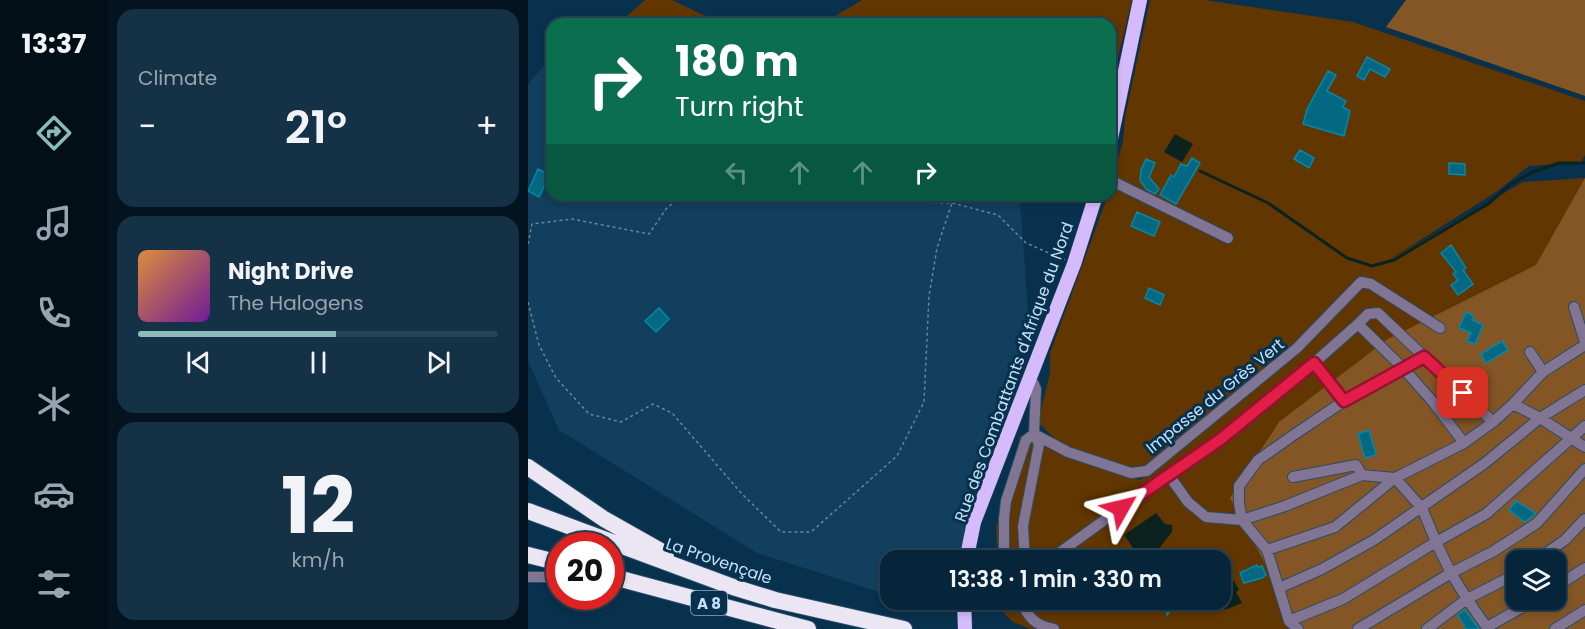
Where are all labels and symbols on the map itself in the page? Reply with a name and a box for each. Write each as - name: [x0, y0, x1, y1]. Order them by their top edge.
- street label: Rue des Combattants d'Afrique du Nord: [949, 219, 1079, 525]
- street label: Impasse du Grès Vert: [1141, 333, 1289, 459]
- pin: [1437, 367, 1488, 418]
- position arrow: [1089, 476, 1153, 540]
- speed limit sign: 20: [546, 532, 624, 610]
- street label: La Provençale: [663, 532, 775, 590]
- road number: A 8: [691, 591, 727, 615]

